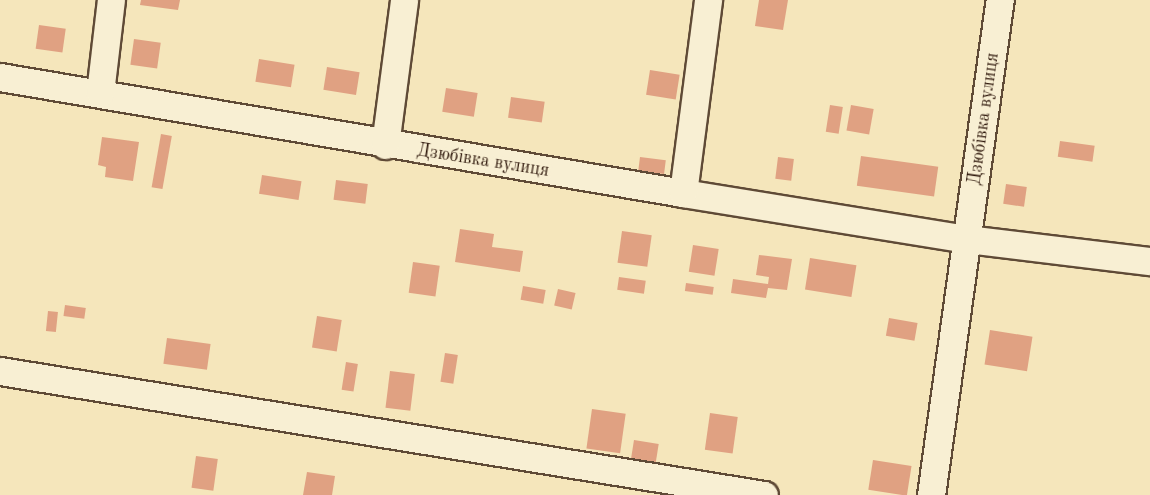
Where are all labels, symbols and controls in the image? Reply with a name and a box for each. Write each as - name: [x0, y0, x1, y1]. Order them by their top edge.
- street label: Дзюбівка вулиця: [964, 51, 1004, 187]
- street label: Дзюбівка вулиця: [415, 140, 551, 182]

